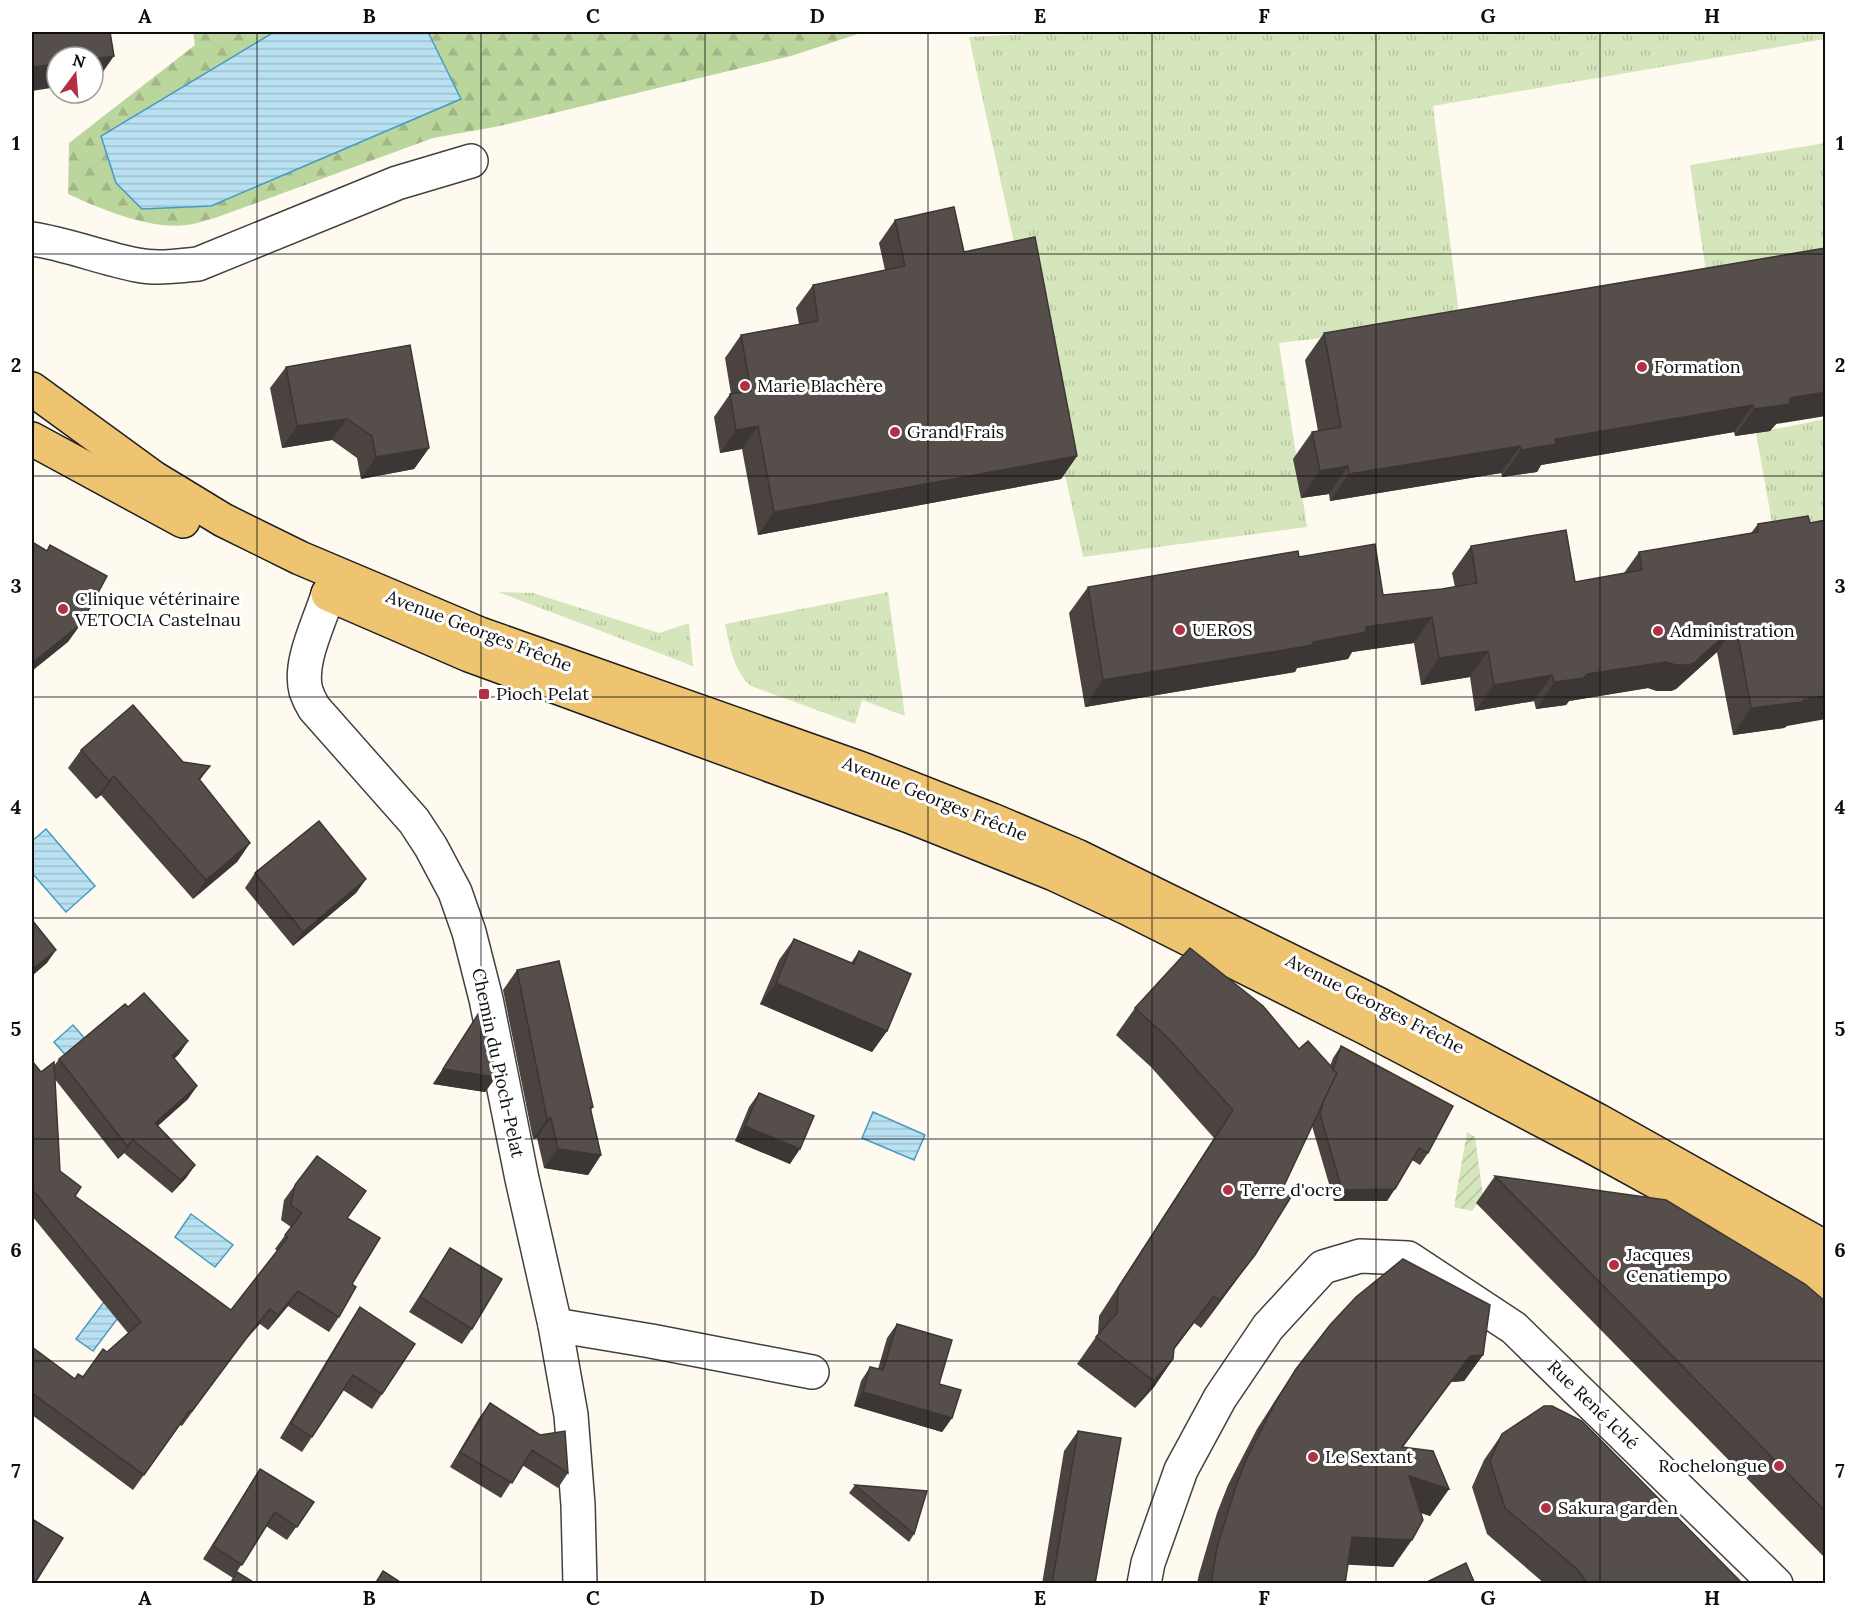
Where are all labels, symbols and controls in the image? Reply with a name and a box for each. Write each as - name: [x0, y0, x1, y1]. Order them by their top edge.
- text: A: [138, 3, 152, 28]
- text: B: [362, 3, 376, 28]
- text: C: [586, 3, 600, 28]
- text: D: [809, 3, 825, 28]
- text: E: [1034, 3, 1046, 28]
- text: F: [1258, 3, 1270, 28]
- text: G: [1480, 3, 1496, 28]
- text: H: [1704, 3, 1720, 28]
- north arrow: [45, 45, 105, 105]
- text: N: [70, 49, 88, 72]
- text: 1: [12, 130, 20, 155]
- text: 1: [1836, 130, 1844, 155]
- text: 2: [11, 352, 21, 377]
- text: 2: [1835, 352, 1845, 377]
- place label: Formation: [1654, 355, 1741, 378]
- marker: Formation: [1635, 360, 1649, 374]
- place label: Marie Blachère: [757, 374, 883, 397]
- marker: Marie Blachère: [738, 379, 752, 393]
- place label: Grand Frais: [907, 420, 1004, 443]
- marker: Grand Frais: [888, 425, 902, 439]
- text: 3: [10, 573, 22, 598]
- text: 3: [1834, 573, 1846, 598]
- street label: Avenue Georges Frêche: [382, 584, 576, 677]
- place label: Clinique vétérinaire VETOCIA Castelnau: [74, 587, 241, 631]
- marker: Clinique vétérinaire VETOCIA Castelnau: [56, 602, 70, 616]
- place label: UEROS: [1192, 618, 1253, 641]
- place label: Administration: [1669, 619, 1795, 642]
- marker: UEROS: [1173, 623, 1187, 637]
- marker: Administration: [1651, 624, 1665, 638]
- place label: Pioch Pelat: [496, 682, 589, 705]
- marker: Pioch Pelat: [477, 687, 491, 701]
- street label: Avenue Georges Frêche: [839, 751, 1031, 846]
- text: 4: [11, 794, 22, 819]
- text: 4: [1835, 794, 1846, 819]
- street label: Avenue Georges Frêche: [1281, 948, 1469, 1059]
- street label: Chemin du Pioch-Pelat: [467, 966, 530, 1160]
- text: 5: [11, 1016, 22, 1041]
- text: 5: [1835, 1016, 1846, 1041]
- place label: Terre d'ocre: [1240, 1178, 1342, 1201]
- marker: Terre d'ocre: [1221, 1183, 1235, 1197]
- text: 6: [10, 1237, 22, 1262]
- text: 6: [1834, 1237, 1846, 1262]
- place label: Jacques Cenatiempo: [1625, 1243, 1728, 1287]
- marker: Jacques Cenatiempo: [1607, 1258, 1621, 1272]
- street label: Rue René Iché: [1543, 1355, 1644, 1454]
- place label: Le Sextant: [1325, 1445, 1413, 1468]
- marker: Le Sextant: [1306, 1450, 1320, 1464]
- place label: Rochelongue: [1658, 1454, 1767, 1477]
- text: 7: [11, 1458, 21, 1483]
- text: 7: [1835, 1458, 1845, 1483]
- marker: Rochelongue: [1772, 1459, 1786, 1473]
- place label: Sakura garden: [1558, 1496, 1678, 1519]
- marker: Sakura garden: [1539, 1501, 1553, 1515]
- text: A: [138, 1585, 152, 1610]
- text: B: [362, 1585, 376, 1610]
- text: C: [586, 1585, 600, 1610]
- text: D: [809, 1585, 825, 1610]
- text: E: [1034, 1585, 1046, 1610]
- text: F: [1258, 1585, 1270, 1610]
- text: G: [1480, 1585, 1496, 1610]
- text: H: [1704, 1585, 1720, 1610]

